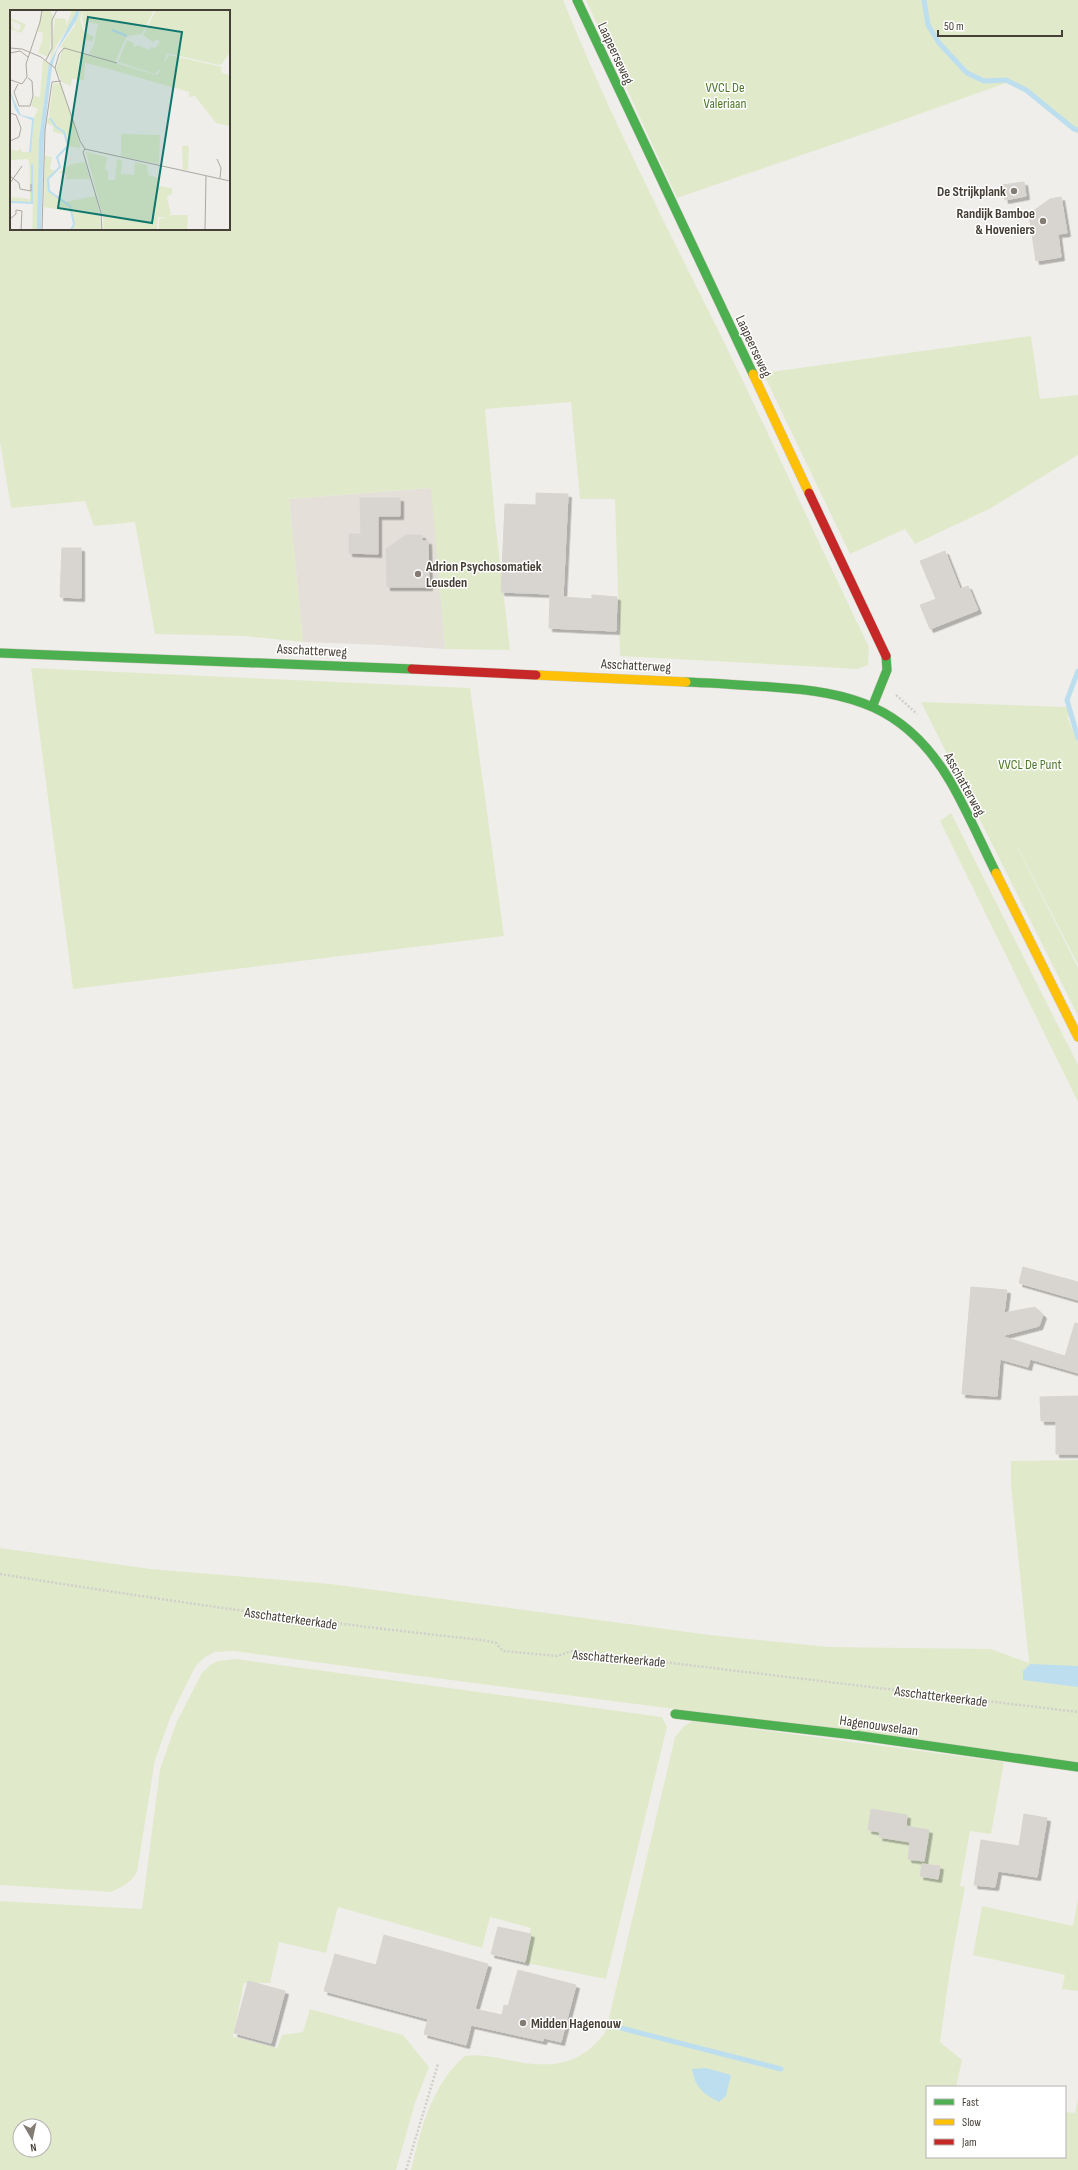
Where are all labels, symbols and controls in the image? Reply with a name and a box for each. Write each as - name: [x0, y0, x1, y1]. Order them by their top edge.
- inset map: [10, 10, 230, 230]
- scale bar: [938, 12, 1062, 38]
- text: 50 m: [944, 19, 964, 34]
- street label: Laapeerseweg: [594, 20, 637, 87]
- park label: VVCL De Valeriaan: [704, 79, 746, 112]
- place label: De Strijkplank: [937, 183, 1006, 200]
- marker: De Strijkplank: [1009, 186, 1019, 196]
- place label: Randijk Bamboe & Hoveniers: [957, 205, 1035, 238]
- marker: Randijk Bamboe & Hoveniers: [1038, 216, 1048, 226]
- street label: Laapeerseweg: [732, 313, 775, 380]
- place label: Adrion Psychosomatiek Leusden: [425, 558, 542, 591]
- marker: Adrion Psychosomatiek Leusden: [413, 569, 423, 579]
- street label: Asschatterweg: [275, 640, 348, 661]
- street label: Asschatterweg: [599, 655, 672, 676]
- street label: Asschatterweg: [940, 749, 989, 819]
- park label: VVCL De Punt: [998, 756, 1062, 773]
- street label: Asschatterkeerkade: [242, 1603, 338, 1633]
- street label: Asschatterkeerkade: [571, 1646, 666, 1671]
- street label: Asschatterkeerkade: [892, 1682, 988, 1711]
- street label: Hagenouwselaan: [839, 1712, 919, 1739]
- place label: Midden Hagenouw: [531, 2015, 622, 2032]
- marker: Midden Hagenouw: [518, 2018, 528, 2028]
- legend: [926, 2086, 1066, 2158]
- text: Fast: [962, 2095, 979, 2110]
- text: Slow: [962, 2115, 981, 2130]
- north arrow: [12, 2118, 52, 2158]
- text: Jam: [961, 2135, 977, 2150]
- text: N: [29, 2141, 37, 2154]

